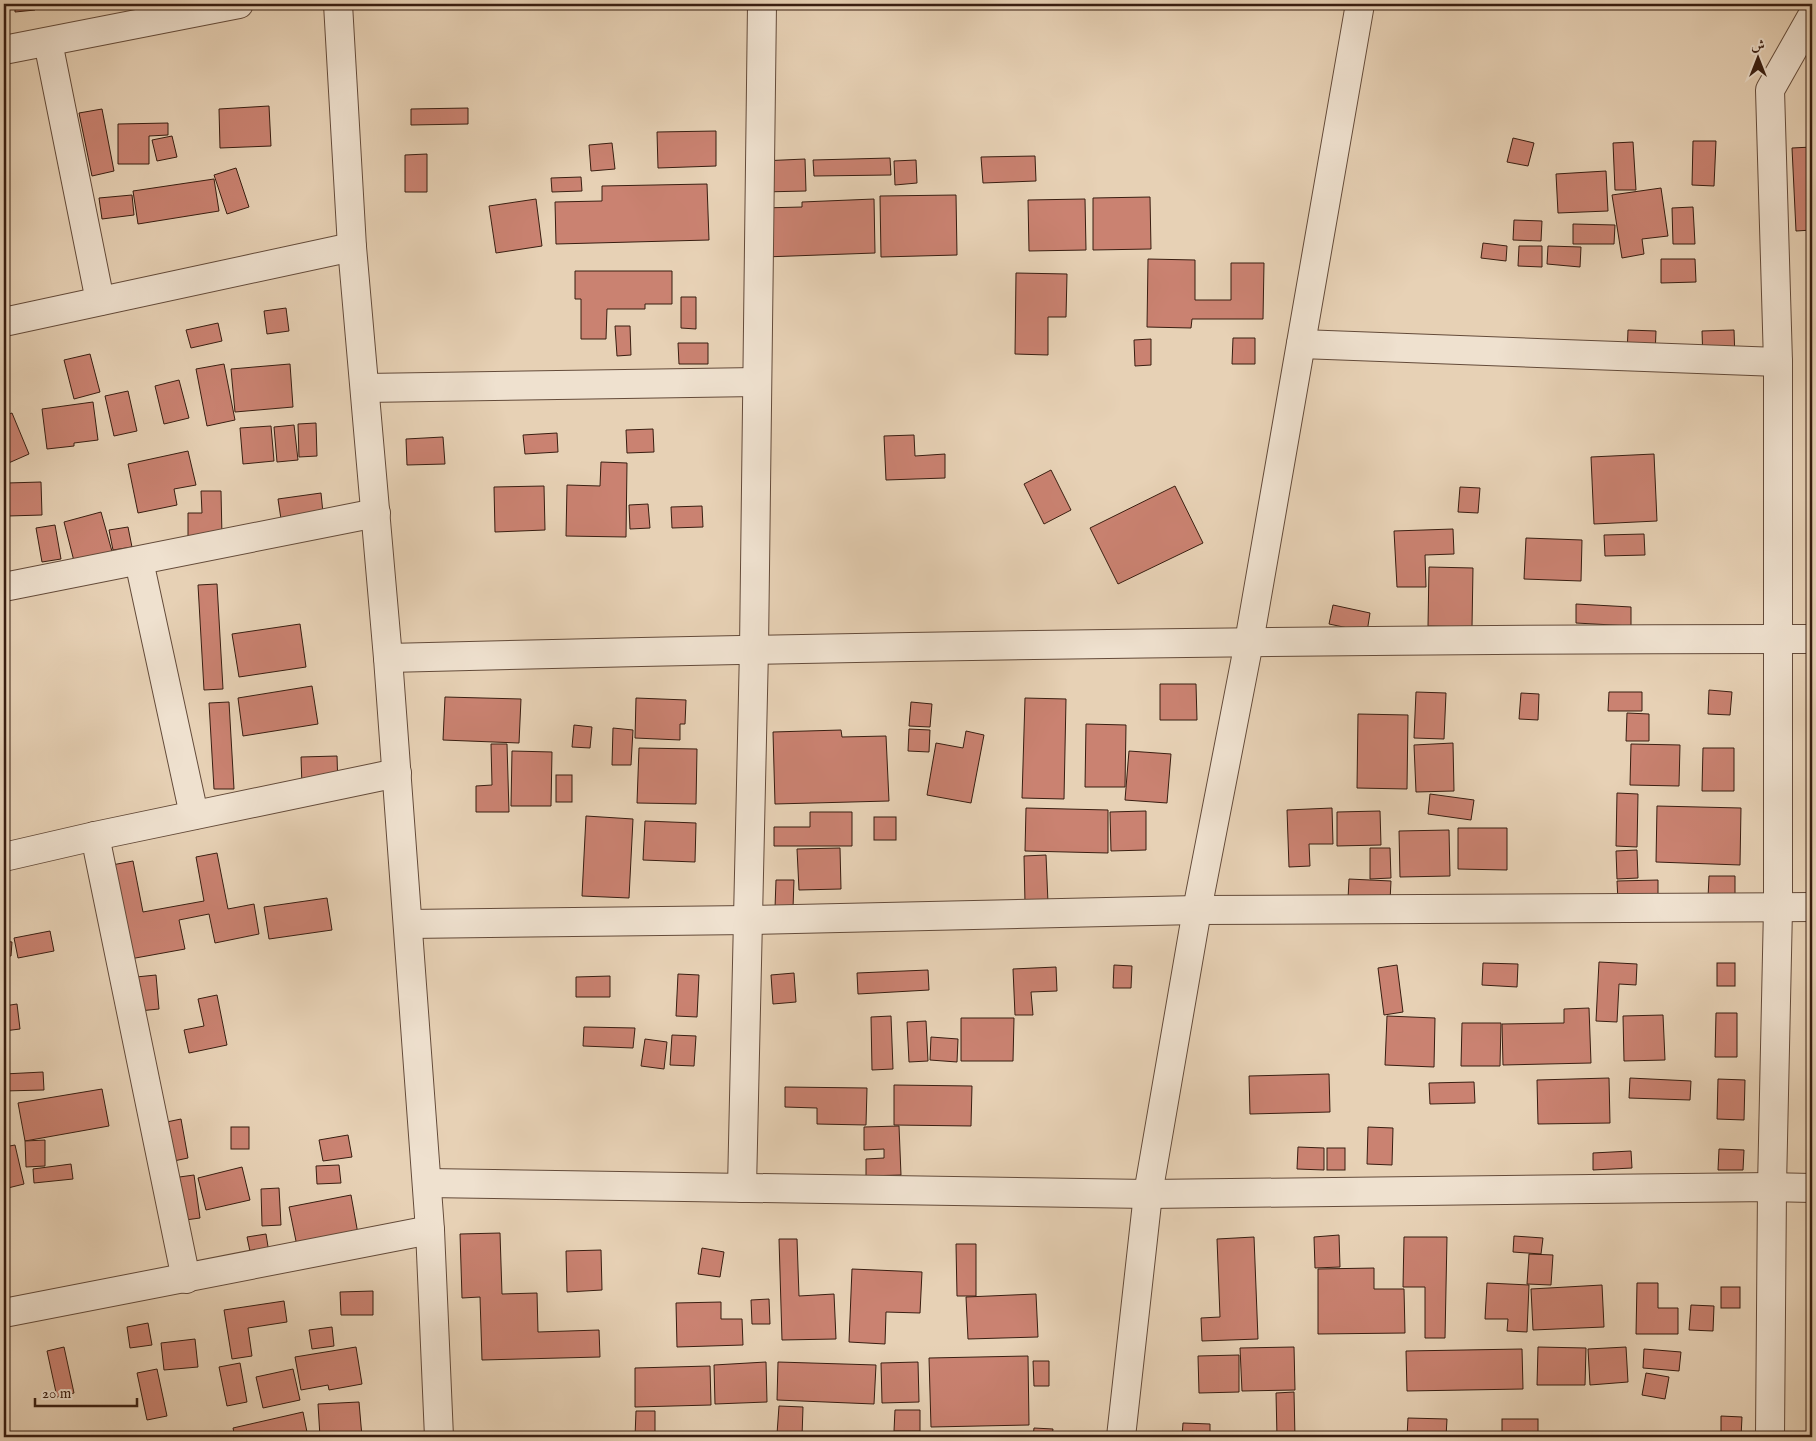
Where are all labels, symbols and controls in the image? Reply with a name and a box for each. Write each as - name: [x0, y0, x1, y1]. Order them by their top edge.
- north arrow: [1734, 32, 1784, 82]
- text: ش: [1751, 37, 1765, 55]
- scale bar: [35, 1376, 138, 1408]
- text: 20 m: [42, 1384, 72, 1403]

